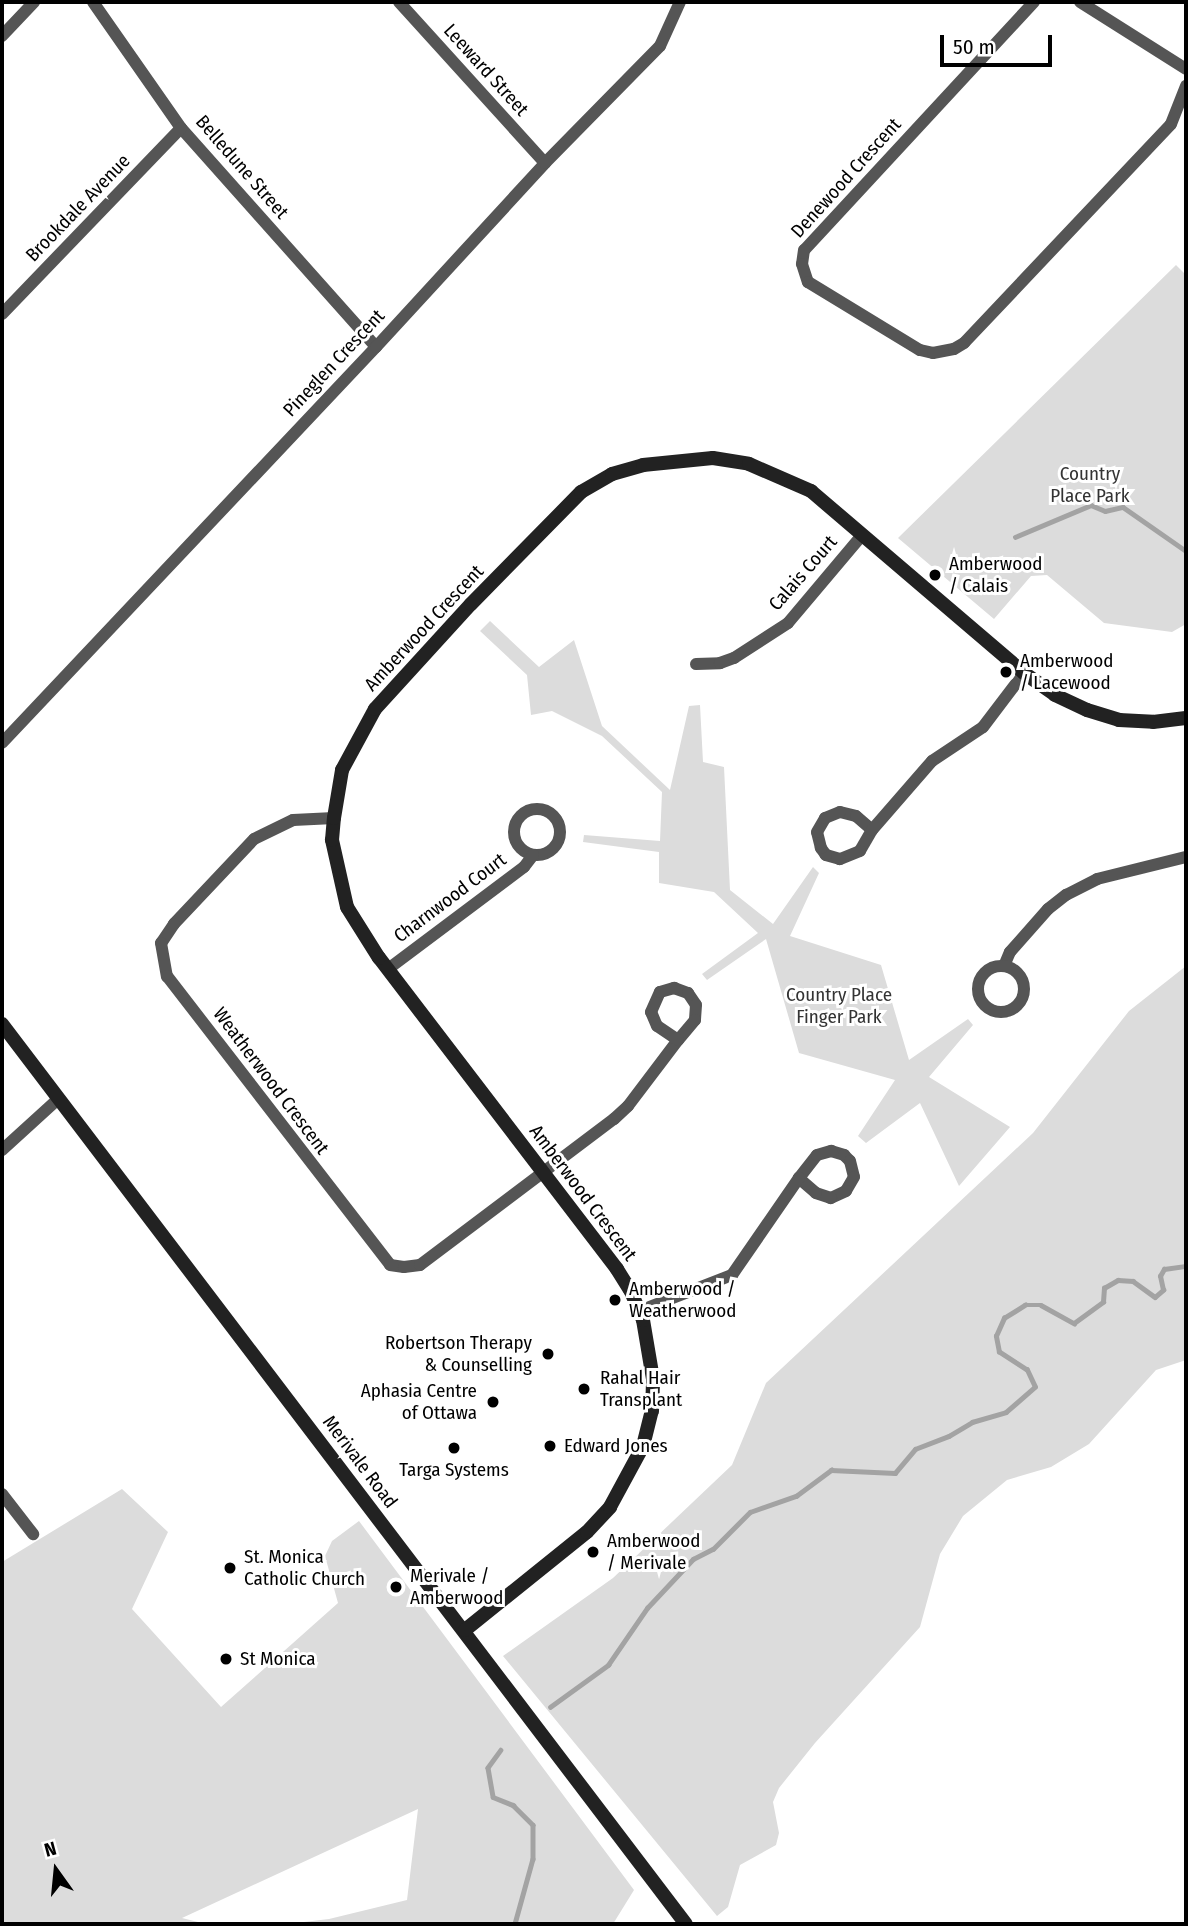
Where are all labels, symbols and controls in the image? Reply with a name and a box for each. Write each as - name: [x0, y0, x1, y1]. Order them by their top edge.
- street label: Leeward Street: [439, 19, 533, 121]
- scale bar: [943, 21, 1055, 65]
- text: 50 m: [953, 34, 995, 60]
- street label: Belledune Street: [191, 111, 293, 223]
- street label: Denewood Crescent: [786, 113, 906, 243]
- street label: Brookdale Avenue: [21, 150, 135, 266]
- street label: Pineglen Crescent: [279, 305, 389, 421]
- park label: Country Place Park: [1050, 463, 1130, 507]
- street label: Calais Court: [764, 531, 842, 615]
- place label: Amberwood / Calais: [949, 553, 1042, 597]
- street label: Amberwood Crescent: [360, 560, 488, 696]
- marker: Amberwood / Calais: [927, 567, 943, 583]
- place label: Amberwood / Lacewood: [1020, 650, 1113, 694]
- marker: Amberwood / Lacewood: [998, 664, 1014, 680]
- street label: Charnwood Court: [389, 848, 511, 948]
- park label: Country Place Finger Park: [786, 984, 892, 1028]
- street label: Weatherwood Crescent: [208, 1003, 334, 1159]
- street label: Amberwood Crescent: [524, 1121, 642, 1265]
- place label: Amberwood / Weatherwood: [629, 1278, 736, 1322]
- marker: Amberwood / Weatherwood: [607, 1292, 623, 1308]
- place label: Robertson Therapy & Counselling: [385, 1332, 532, 1376]
- marker: Robertson Therapy & Counselling: [538, 1344, 558, 1364]
- place label: Rahal Hair Transplant: [600, 1367, 682, 1411]
- marker: Rahal Hair Transplant: [574, 1379, 594, 1399]
- place label: Aphasia Centre of Ottawa: [361, 1380, 477, 1424]
- marker: Aphasia Centre of Ottawa: [483, 1392, 503, 1412]
- street label: Merivale Road: [318, 1411, 402, 1513]
- place label: Edward Jones: [564, 1435, 668, 1457]
- marker: Edward Jones: [542, 1438, 558, 1454]
- marker: Targa Systems: [446, 1440, 462, 1456]
- place label: Targa Systems: [399, 1459, 509, 1481]
- place label: Amberwood / Merivale: [607, 1530, 700, 1574]
- marker: Amberwood / Merivale: [585, 1544, 601, 1560]
- place label: St. Monica Catholic Church: [244, 1546, 365, 1590]
- marker: St. Monica Catholic Church: [222, 1560, 238, 1576]
- place label: Merivale / Amberwood: [410, 1565, 503, 1609]
- marker: Merivale / Amberwood: [388, 1579, 404, 1595]
- place label: St Monica: [240, 1648, 316, 1670]
- marker: St Monica: [218, 1651, 234, 1667]
- north arrow: [21, 1835, 91, 1905]
- text: N: [42, 1837, 59, 1862]

